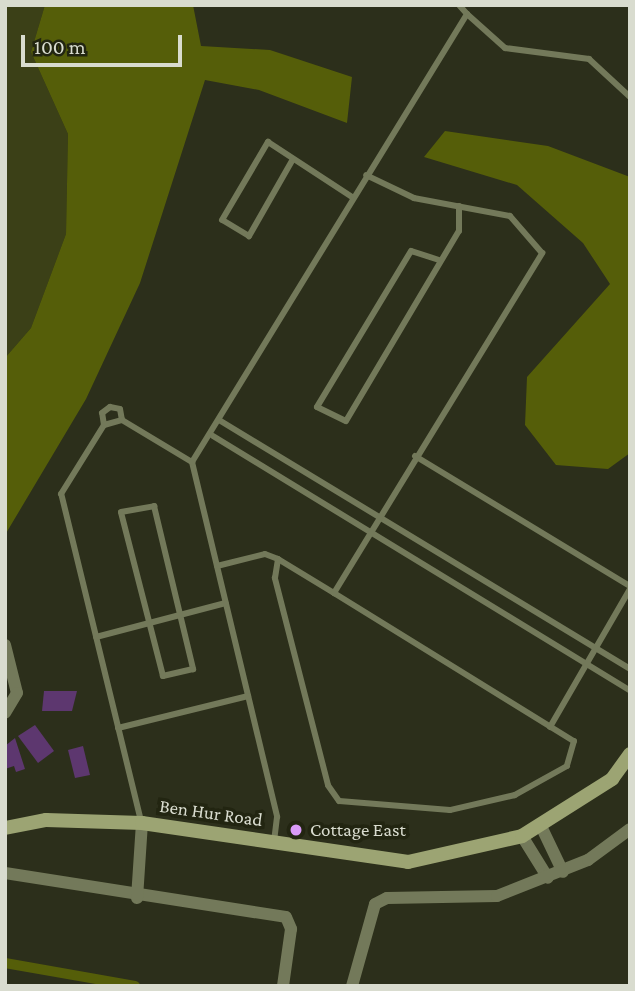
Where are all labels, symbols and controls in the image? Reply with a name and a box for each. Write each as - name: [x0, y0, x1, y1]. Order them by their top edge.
- scale bar: [24, 21, 186, 65]
- text: 100 m: [34, 35, 86, 59]
- street label: Ben Hur Road: [158, 794, 264, 832]
- place label: Cottage East: [310, 819, 406, 841]
- marker: Cottage East: [288, 822, 304, 838]

